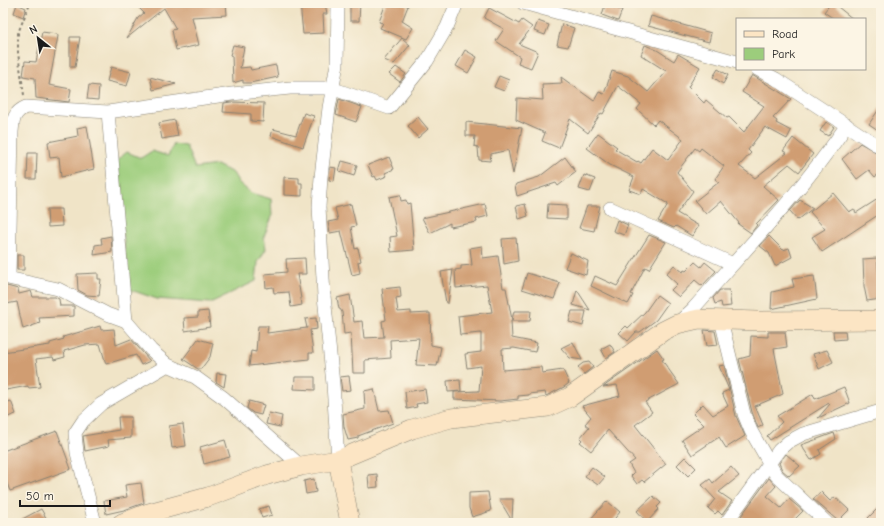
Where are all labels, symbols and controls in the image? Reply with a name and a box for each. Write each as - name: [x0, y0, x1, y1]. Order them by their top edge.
- north arrow: [18, 18, 58, 58]
- legend: [736, 18, 866, 70]
- text: N: [27, 22, 40, 37]
- text: Road: [772, 27, 798, 41]
- text: Park: [772, 47, 795, 61]
- scale bar: [20, 482, 110, 508]
- text: 50 m: [26, 489, 54, 503]

